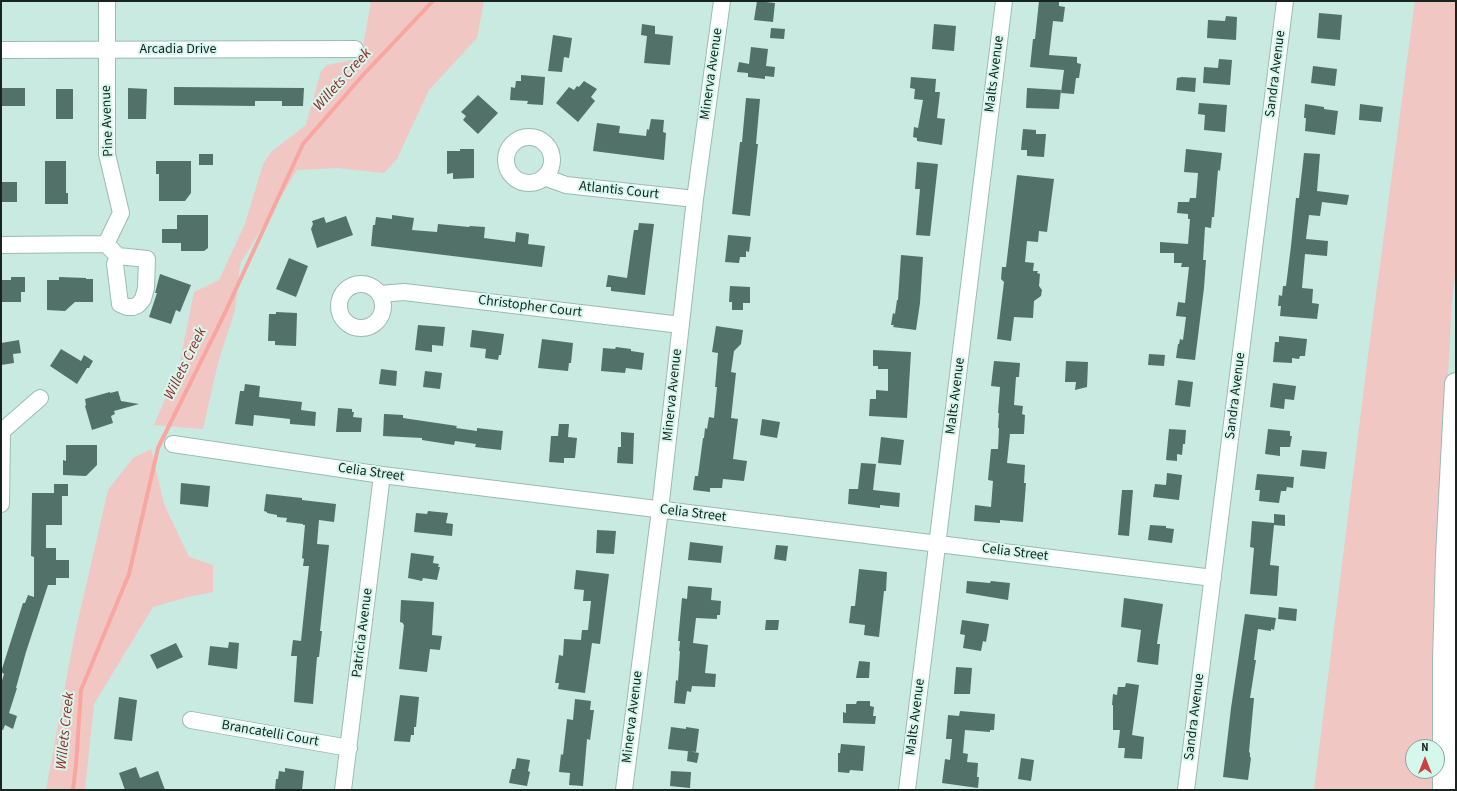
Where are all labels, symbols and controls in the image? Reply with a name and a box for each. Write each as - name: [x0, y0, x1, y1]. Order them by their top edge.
- street label: Minerva Avenue: [697, 27, 727, 121]
- street label: Sandra Avenue: [1262, 30, 1290, 118]
- street label: Malts Avenue: [982, 35, 1008, 113]
- street label: Arcadia Drive: [139, 42, 217, 58]
- water label: Willets Creek: [310, 45, 376, 115]
- street label: Pine Avenue: [98, 85, 118, 157]
- street label: Atlantis Court: [578, 178, 660, 204]
- street label: Christopher Court: [477, 292, 583, 322]
- water label: Willets Creek: [161, 325, 211, 403]
- street label: Minerva Avenue: [660, 348, 686, 442]
- street label: Sandra Avenue: [1222, 352, 1250, 440]
- street label: Malts Avenue: [943, 357, 969, 435]
- street label: Celia Street: [337, 460, 405, 486]
- street label: Celia Street: [659, 502, 727, 526]
- street label: Celia Street: [981, 541, 1049, 565]
- street label: Patricia Avenue: [349, 587, 377, 679]
- street label: Minerva Avenue: [619, 670, 647, 764]
- street label: Sandra Avenue: [1181, 673, 1209, 761]
- street label: Malts Avenue: [903, 678, 929, 756]
- water label: Willets Creek: [53, 691, 79, 771]
- street label: Brancatelli Court: [220, 717, 320, 751]
- north arrow: [1405, 739, 1445, 779]
- text: N: [1421, 740, 1429, 755]

